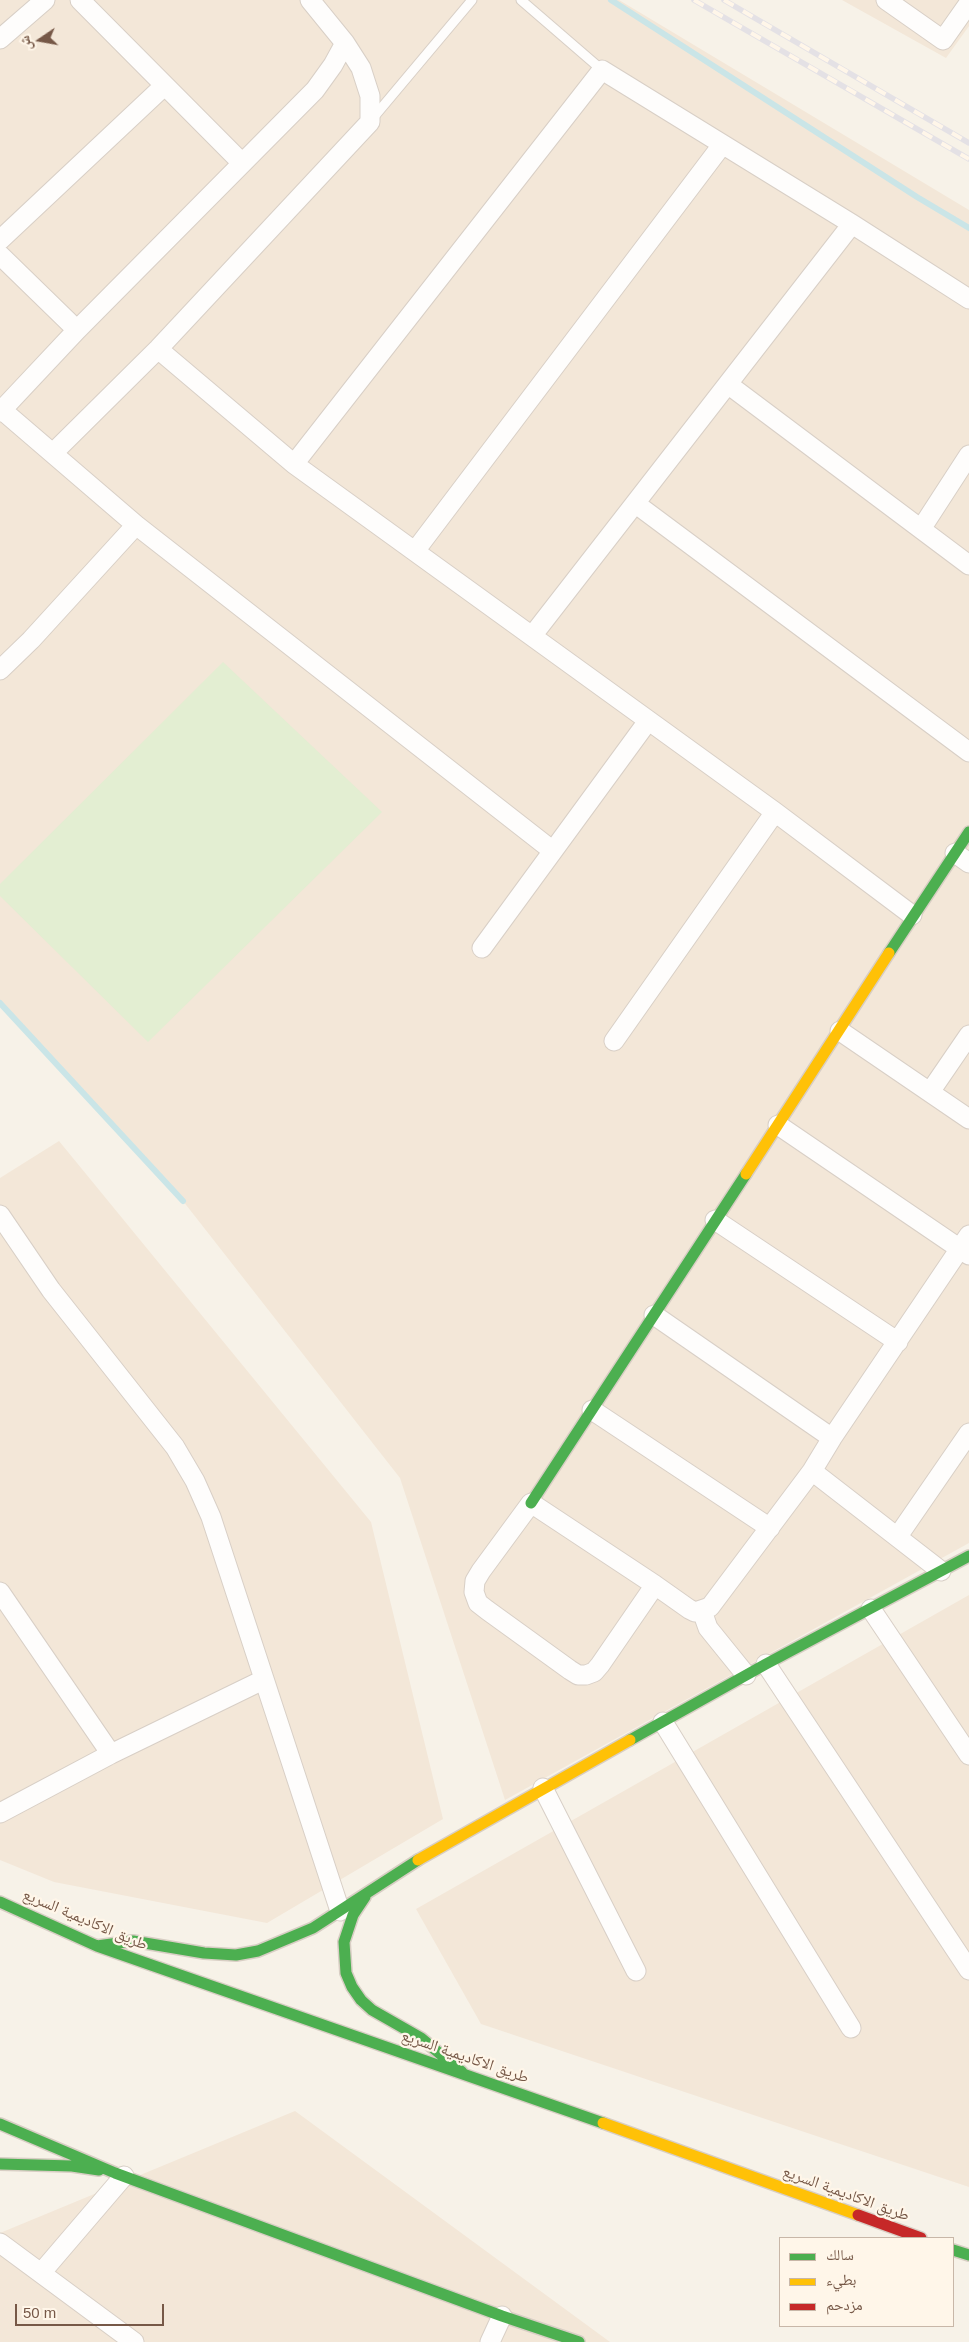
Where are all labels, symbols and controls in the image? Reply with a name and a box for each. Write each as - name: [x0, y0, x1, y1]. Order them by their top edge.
- north arrow: [15, 15, 65, 65]
- text: ش: [16, 34, 35, 52]
- street label: طريق الاكاديمية السريع: [20, 1885, 150, 1955]
- street label: طريق الاكاديمية السريع: [399, 2026, 531, 2088]
- street label: طريق الاكاديمية السريع: [780, 2162, 912, 2226]
- legend: [779, 2237, 954, 2327]
- text: سالك: [826, 2246, 854, 2263]
- text: بطيء: [826, 2271, 856, 2288]
- scale bar: [18, 2294, 166, 2326]
- text: مزدحم: [826, 2296, 863, 2313]
- text: 50 m: [23, 2304, 56, 2321]

